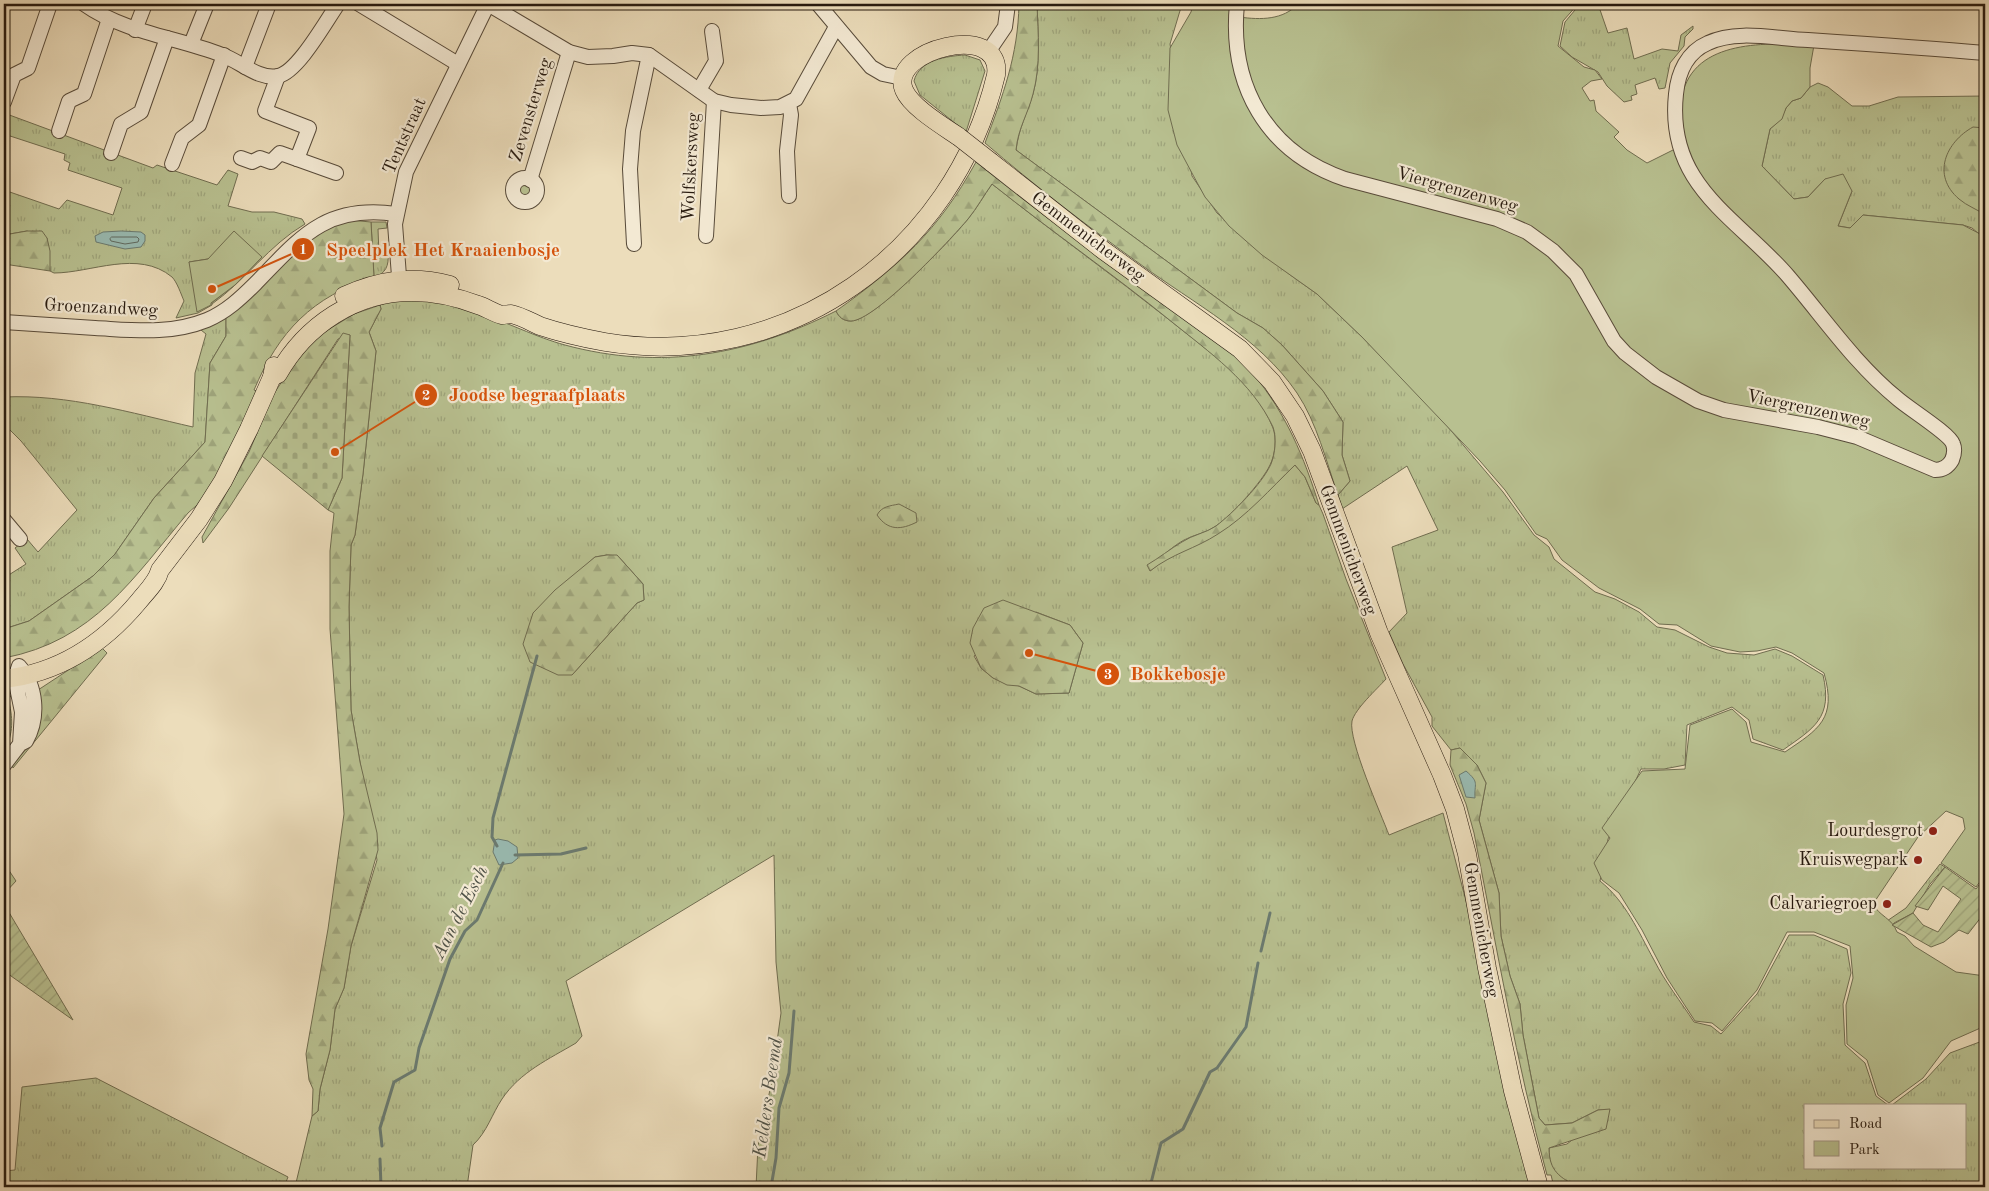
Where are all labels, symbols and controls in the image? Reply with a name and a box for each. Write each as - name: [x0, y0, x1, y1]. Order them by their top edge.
- street label: Zevensterweg: [507, 56, 555, 164]
- street label: Tentstraat: [380, 95, 430, 177]
- street label: Wolfskersweg: [679, 112, 703, 222]
- street label: Viergrenzenweg: [1394, 164, 1520, 216]
- street label: Gemmenicherweg: [1028, 189, 1148, 286]
- callout: Speelplek Het Kraaienbosje: [291, 232, 570, 266]
- text: Speelplek Het Kraaienbosje: [326, 242, 560, 261]
- text: 1: [299, 243, 307, 258]
- street label: Groenzandweg: [43, 296, 159, 320]
- callout: Joodse begraafplaats: [414, 378, 635, 412]
- text: Joodse begraafplaats: [449, 387, 625, 406]
- street label: Viergrenzenweg: [1745, 387, 1872, 431]
- text: 2: [422, 389, 430, 404]
- street label: Gemmenicherweg: [1316, 483, 1380, 618]
- callout: Bokkebosje: [1095, 657, 1236, 691]
- text: Bokkebosje: [1130, 666, 1226, 685]
- text: 3: [1104, 668, 1112, 683]
- place label: Lourdesgrot: [1827, 822, 1923, 840]
- marker: Lourdesgrot: [1927, 825, 1939, 837]
- place label: Kruiswegpark: [1799, 851, 1908, 869]
- marker: Kruiswegpark: [1912, 854, 1924, 866]
- street label: Gemmenicherweg: [1460, 861, 1502, 999]
- water label: Aan de Esch: [429, 863, 493, 964]
- place label: Calvariegroep: [1769, 895, 1877, 913]
- marker: Calvariegroep: [1881, 898, 1893, 910]
- water label: Kelders Beemd: [751, 1036, 787, 1160]
- legend: [1804, 1104, 1966, 1168]
- text: Road: [1849, 1117, 1883, 1132]
- text: Park: [1849, 1143, 1880, 1158]

